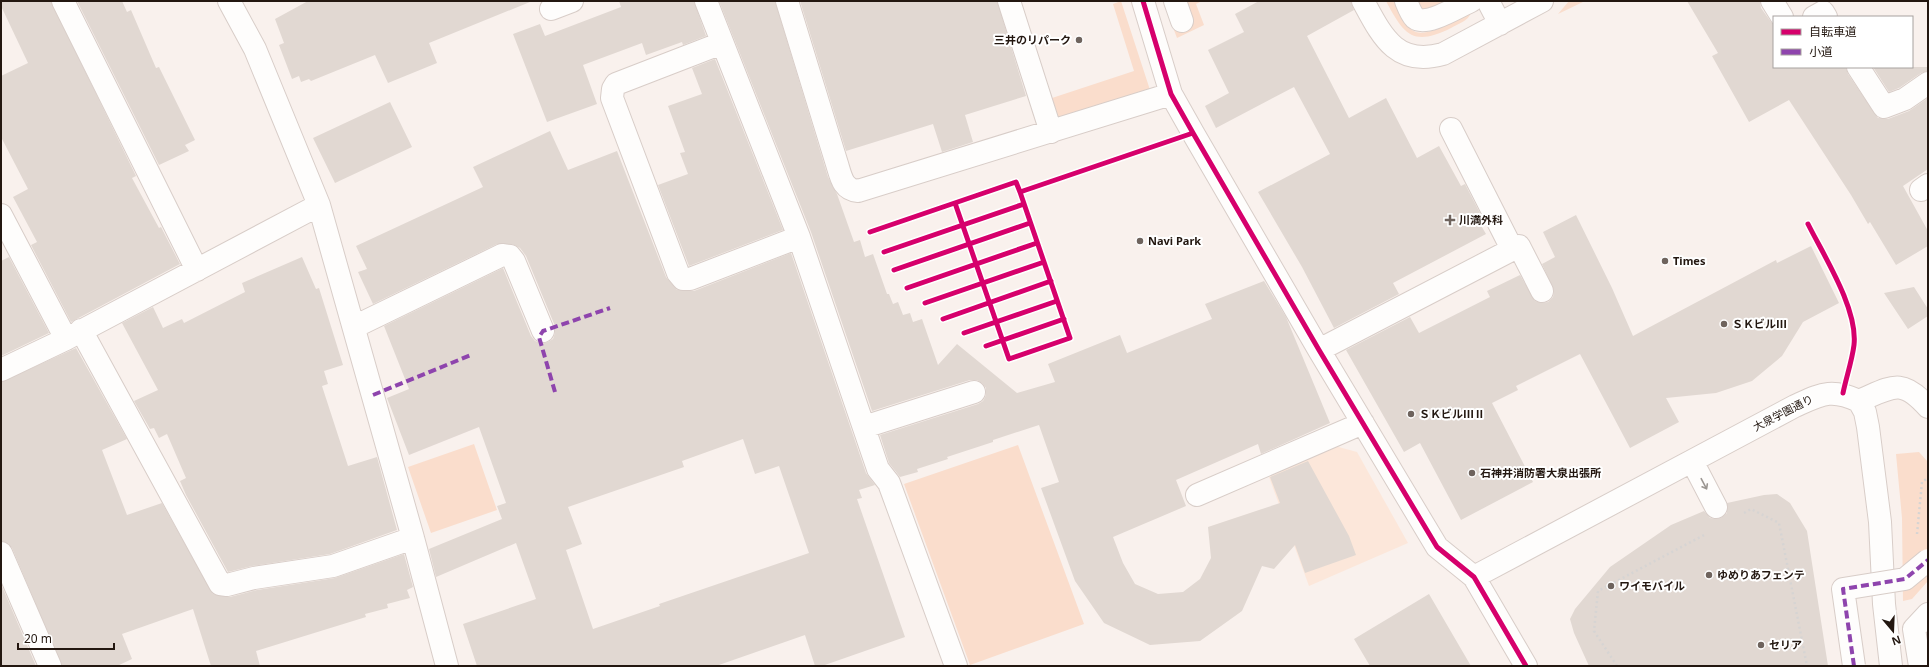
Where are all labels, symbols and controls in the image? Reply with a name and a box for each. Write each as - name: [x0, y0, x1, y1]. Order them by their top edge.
- legend: [1773, 16, 1913, 68]
- text: 自転車道: [1809, 23, 1857, 40]
- place label: 三井のリパーク: [994, 32, 1071, 47]
- marker: 三井のリパーク: [1074, 35, 1084, 45]
- text: 小道: [1809, 43, 1833, 60]
- place label: 川満外科: [1459, 212, 1503, 227]
- marker: 川満外科: [1444, 214, 1456, 226]
- place label: Navi Park: [1148, 233, 1201, 248]
- marker: Navi Park: [1135, 236, 1145, 246]
- place label: Times: [1673, 253, 1706, 268]
- marker: Times: [1660, 256, 1670, 266]
- place label: ＳＫビルⅢ: [1732, 316, 1787, 331]
- marker: ＳＫビルⅢ: [1719, 319, 1729, 329]
- street label: 大泉学園通り: [1750, 391, 1816, 434]
- place label: ＳＫビルⅢⅡ: [1419, 406, 1485, 421]
- marker: ＳＫビルⅢⅡ: [1406, 409, 1416, 419]
- place label: 石神井消防署大泉出張所: [1480, 465, 1601, 480]
- marker: 石神井消防署大泉出張所: [1467, 468, 1477, 478]
- one-way arrow: [1700, 478, 1708, 490]
- place label: ゆめりあフェンテ: [1717, 567, 1805, 582]
- marker: ゆめりあフェンテ: [1704, 570, 1714, 580]
- place label: ワイモバイル: [1619, 578, 1685, 593]
- marker: ワイモバイル: [1606, 581, 1616, 591]
- north arrow: [1873, 611, 1913, 651]
- scale bar: [18, 625, 114, 651]
- text: 20 m: [24, 630, 52, 647]
- text: N: [1890, 632, 1903, 649]
- place label: セリア: [1769, 637, 1802, 652]
- marker: セリア: [1756, 640, 1766, 650]

